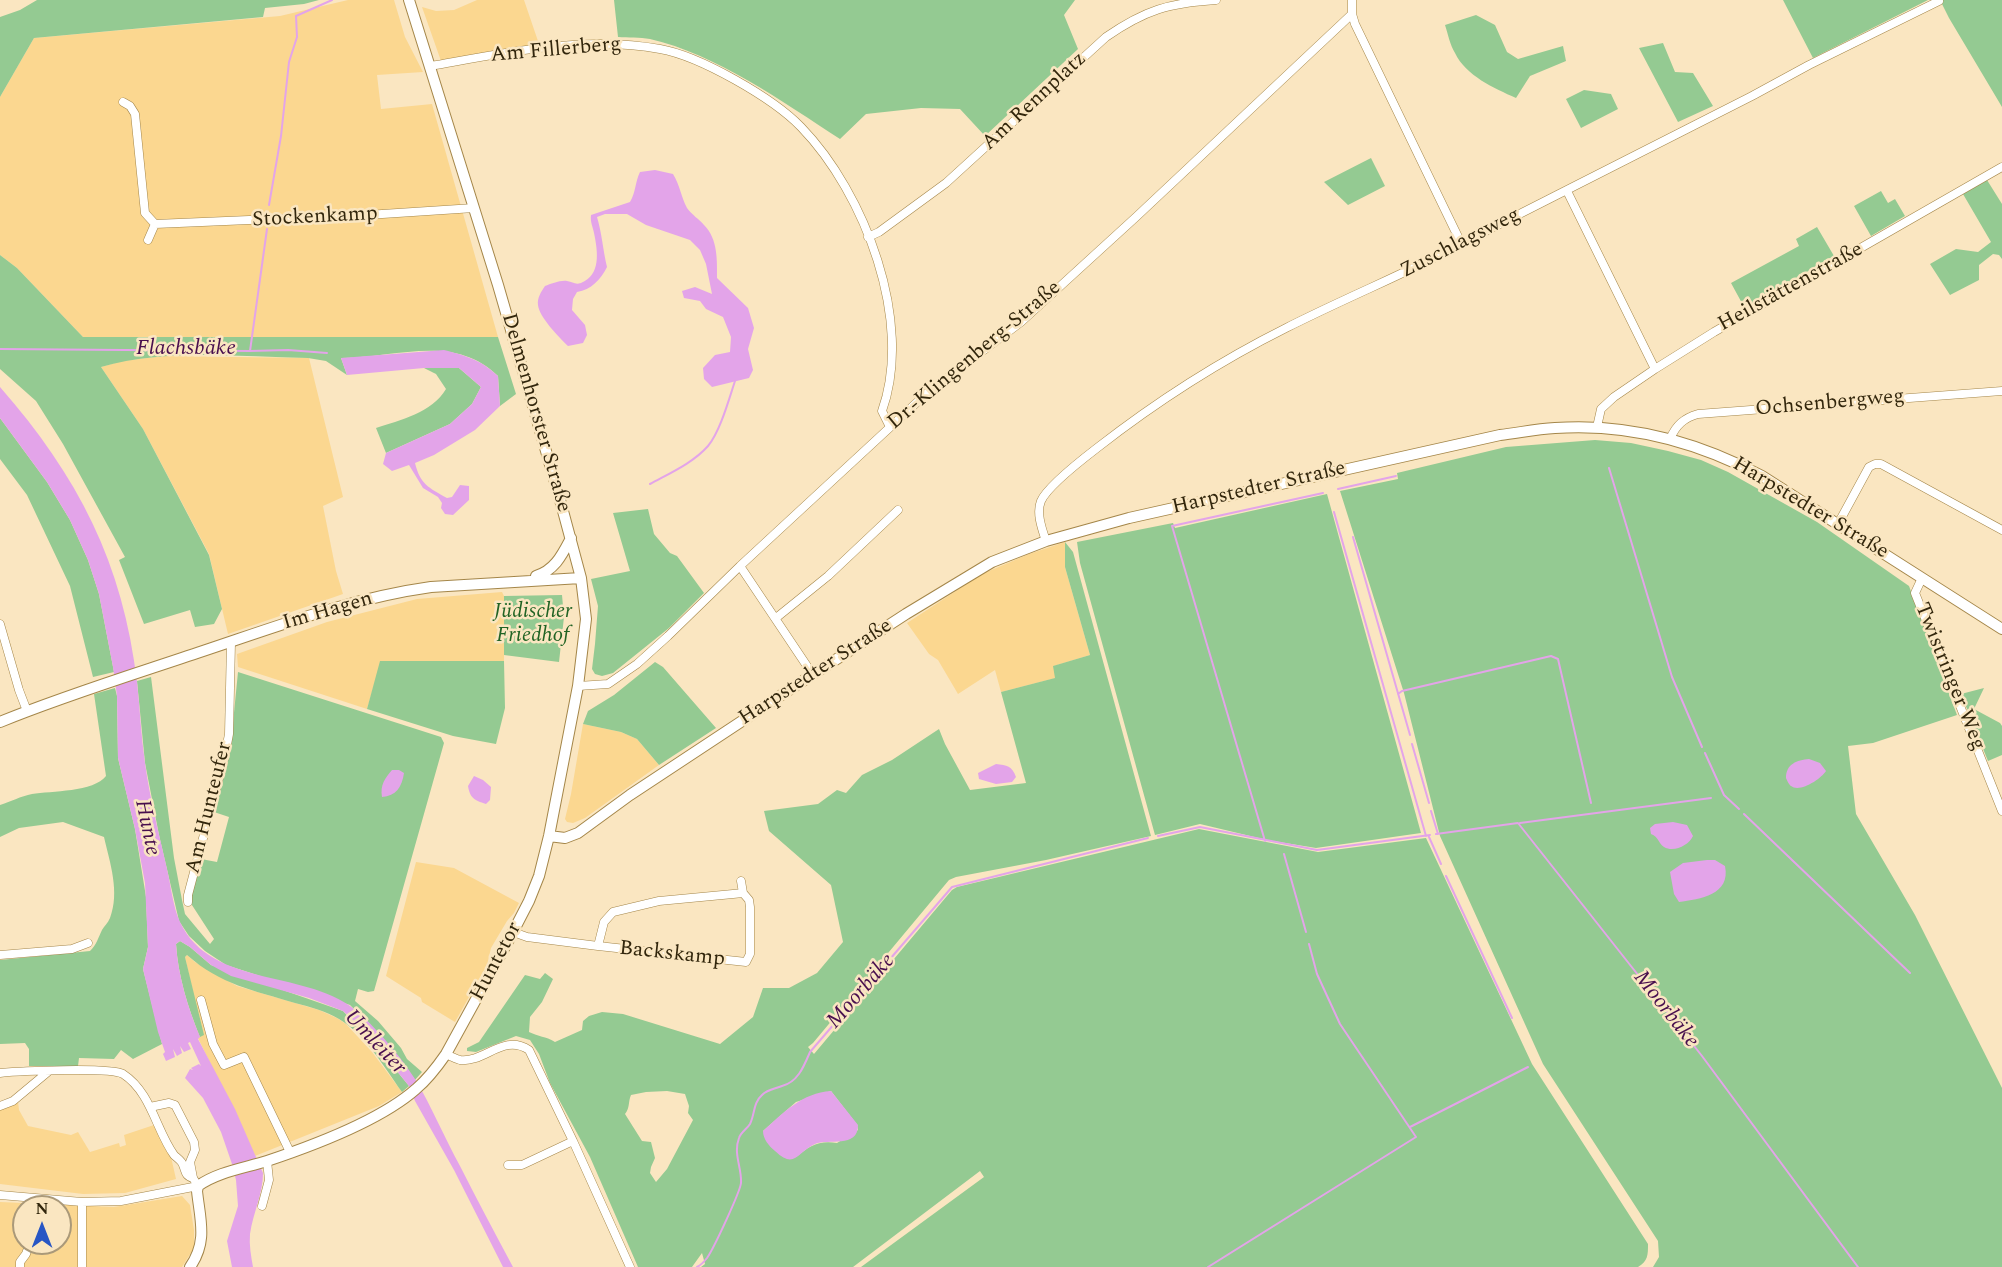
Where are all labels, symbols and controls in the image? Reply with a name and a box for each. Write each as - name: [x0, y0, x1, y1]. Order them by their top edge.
- street label: Am Fillerberg: [490, 33, 622, 69]
- street label: Am Rennplatz: [978, 47, 1092, 157]
- street label: Stockenkamp: [252, 202, 378, 234]
- street label: Zuschlagsweg: [1397, 203, 1525, 285]
- street label: Heilstättenstraße: [1714, 238, 1868, 338]
- street label: Dr.-Klingenberg-Straße: [883, 276, 1067, 436]
- street label: Delmenhorster Straße: [495, 311, 575, 515]
- water label: Flachsbäke: [136, 337, 236, 363]
- street label: Ochsenbergweg: [1754, 385, 1906, 423]
- street label: Harpstedter Straße: [1727, 452, 1893, 566]
- street label: Harpstedter Straße: [1170, 457, 1348, 521]
- street label: Im Hagen: [280, 587, 376, 637]
- park label: Jüdischer Friedhof: [494, 600, 572, 650]
- street label: Twistringer Weg: [1908, 600, 1990, 754]
- street label: Harpstedter Straße: [735, 614, 897, 732]
- street label: Am Hunteufer: [181, 739, 239, 877]
- water label: Hunte: [127, 798, 165, 858]
- street label: Huntetor: [466, 918, 528, 1006]
- street label: Backskamp: [618, 937, 726, 973]
- water label: Moorbäke: [822, 949, 902, 1035]
- water label: Moorbäke: [1626, 966, 1704, 1054]
- water label: Umleiter: [337, 1005, 411, 1081]
- north arrow: [12, 1195, 72, 1255]
- text: N: [35, 1197, 49, 1221]

